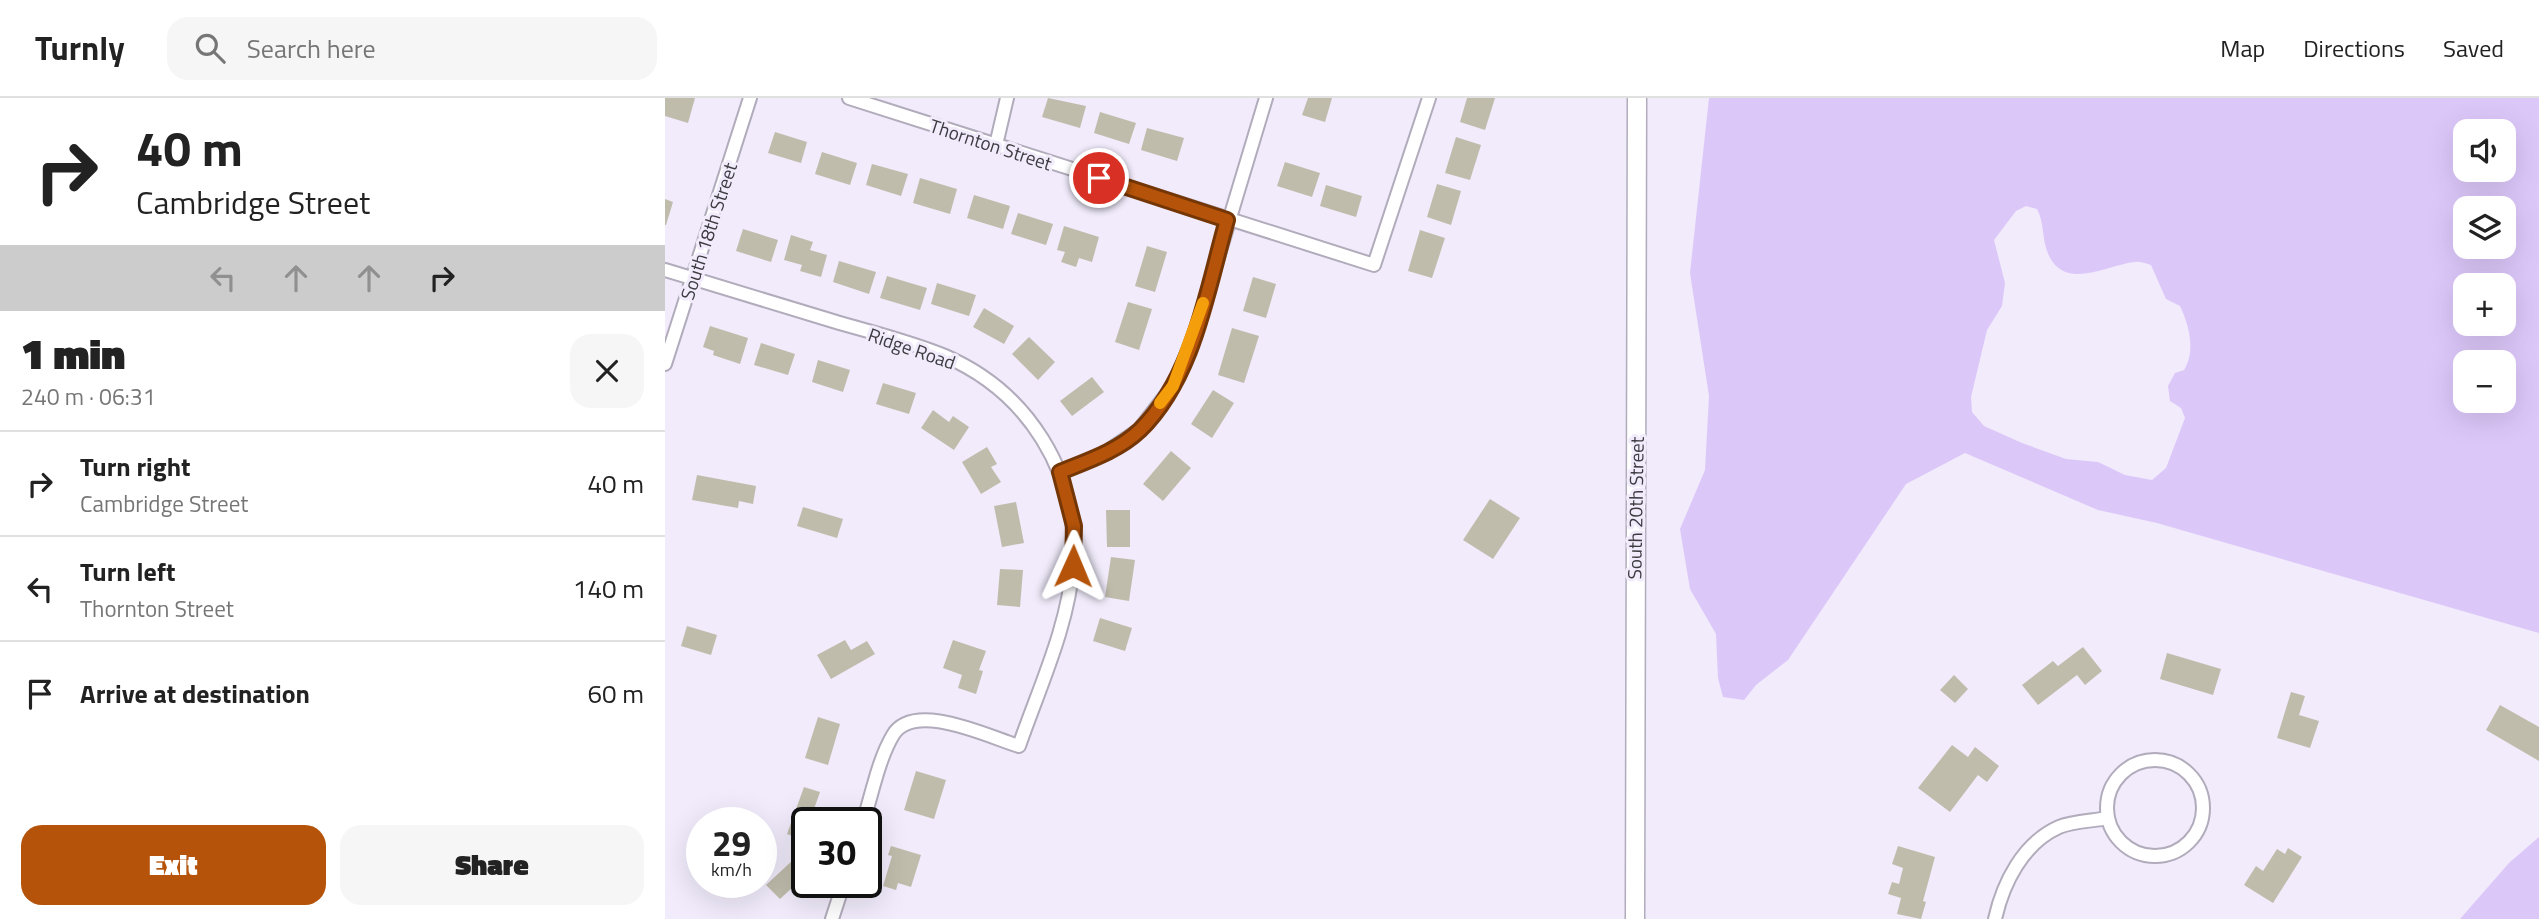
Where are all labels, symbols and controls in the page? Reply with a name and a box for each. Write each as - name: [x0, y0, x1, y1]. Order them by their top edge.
- search box: [167, 17, 657, 80]
- text: Turnly: [35, 23, 125, 73]
- icon: search: [191, 29, 229, 67]
- text: Search here: [247, 29, 376, 68]
- text: Map: [2220, 30, 2265, 66]
- text: Directions: [2303, 30, 2405, 66]
- text: Saved: [2443, 30, 2504, 66]
- text: 40 m: [136, 110, 243, 185]
- street label: Thornton Street: [926, 111, 1056, 178]
- map controls: [2453, 119, 2516, 413]
- button: sound: [2453, 119, 2516, 182]
- icon: right: [21, 126, 112, 217]
- pin: [1069, 148, 1129, 208]
- street label: South 18th Street: [672, 158, 744, 303]
- icon: arrive: [1080, 159, 1118, 197]
- text: Cambridge Street: [136, 178, 370, 226]
- button: layers: [2453, 196, 2516, 259]
- icon: left: [204, 259, 242, 297]
- icon: ahead: [277, 259, 315, 297]
- icon: ahead: [350, 259, 388, 297]
- icon: right: [423, 259, 461, 297]
- button: +: [2453, 273, 2516, 336]
- street label: Ridge Road: [864, 320, 960, 376]
- text: 1 min: [21, 321, 125, 385]
- button: close: [570, 334, 644, 408]
- button: −: [2453, 350, 2516, 413]
- text: 240 m · 06:31: [21, 379, 156, 414]
- street label: South 20th Street: [1619, 436, 1651, 580]
- text: Turn right: [80, 447, 191, 486]
- text: 40 m: [587, 464, 644, 503]
- icon: right: [21, 465, 59, 503]
- text: Cambridge Street: [80, 486, 248, 521]
- position arrow: [1036, 529, 1110, 603]
- text: Turn left: [80, 552, 175, 591]
- text: 140 m: [573, 569, 644, 608]
- icon: left: [21, 570, 59, 608]
- text: Thornton Street: [80, 591, 234, 626]
- text: Arrive at destination: [80, 674, 310, 713]
- text: 60 m: [587, 674, 644, 713]
- icon: arrive: [21, 675, 59, 713]
- speed limit sign: 30: [791, 807, 882, 898]
- text: 29: [712, 816, 751, 870]
- button: Exit: [21, 825, 326, 905]
- button: Share: [340, 825, 644, 905]
- text: km/h: [711, 856, 752, 883]

